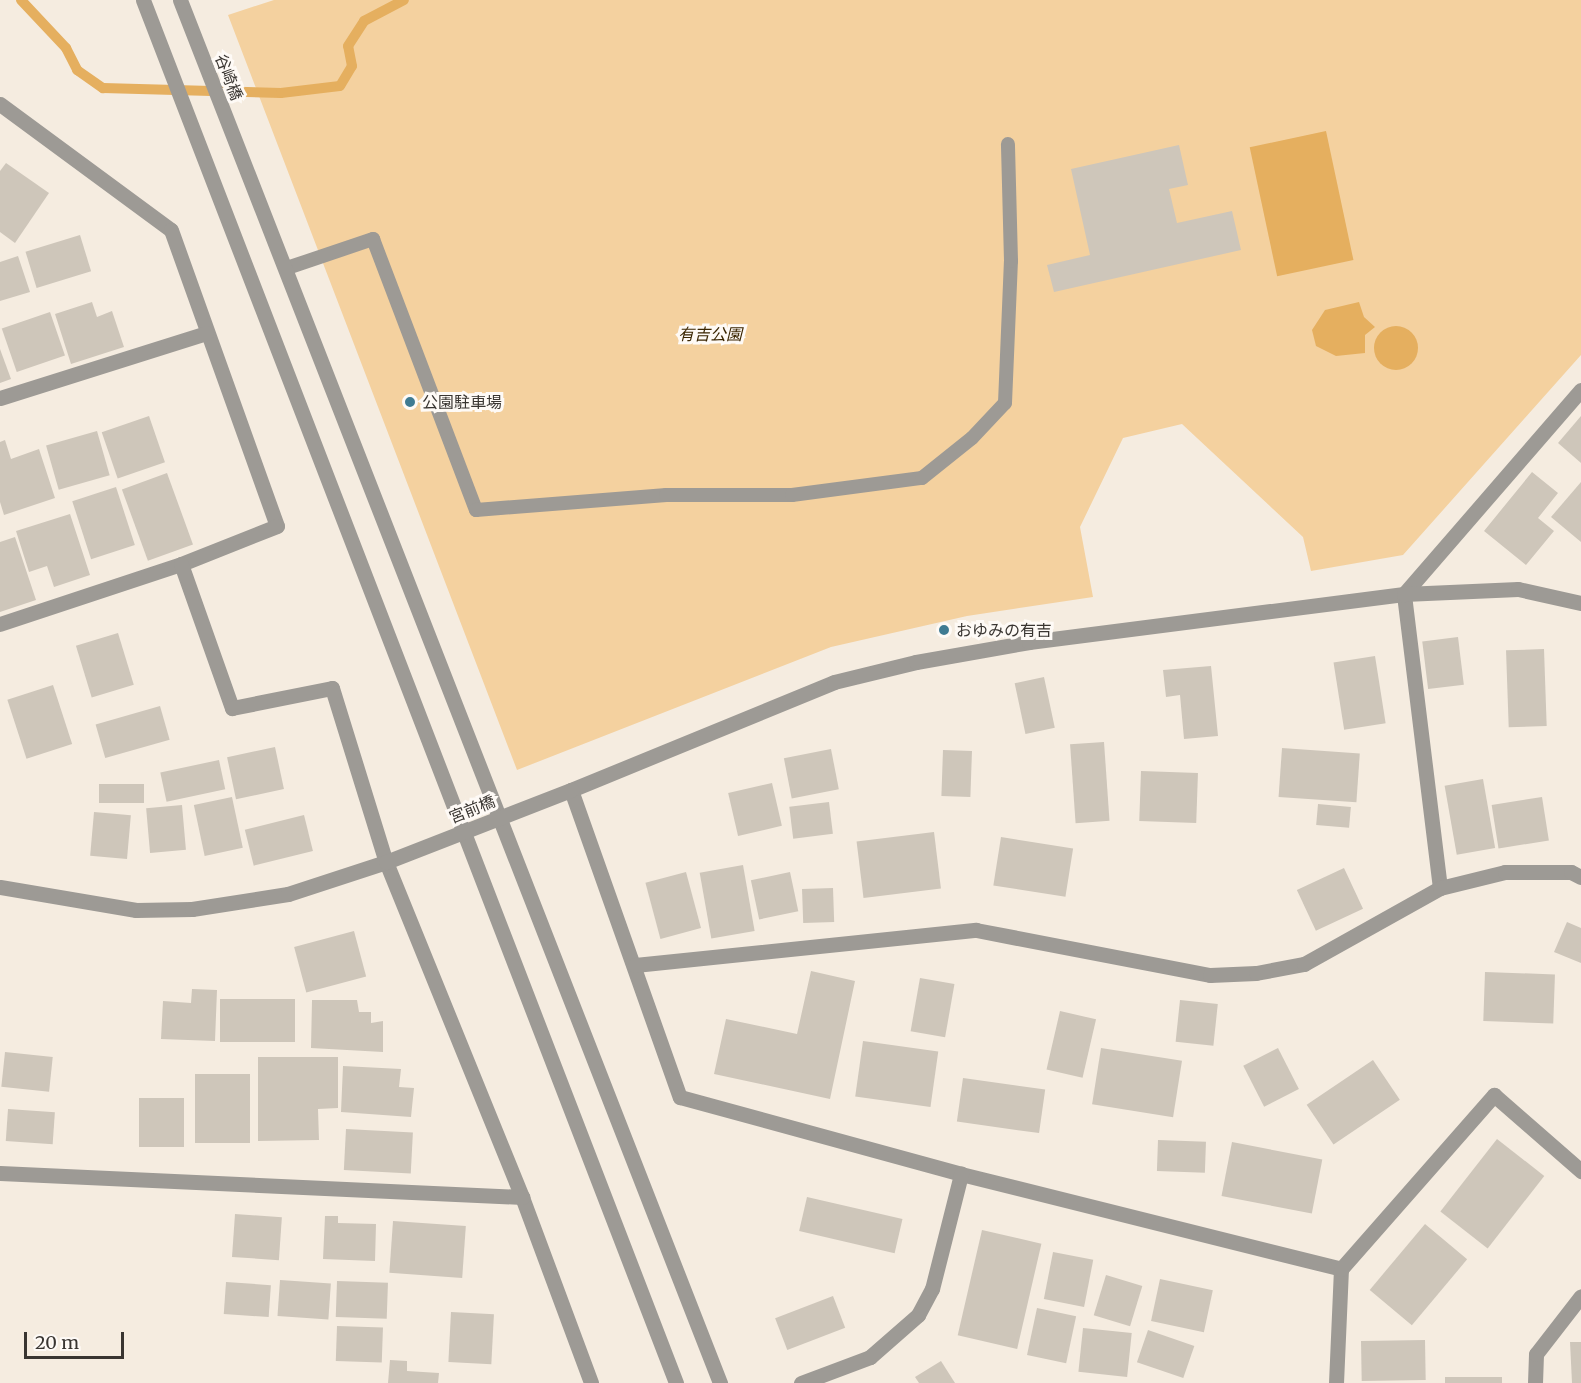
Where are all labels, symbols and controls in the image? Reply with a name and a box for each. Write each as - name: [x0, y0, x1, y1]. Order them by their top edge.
- street label: 谷崎橋: [211, 51, 247, 103]
- park label: 有吉公園: [678, 324, 742, 344]
- place label: 公園駐車場: [422, 392, 502, 412]
- marker: 公園駐車場: [403, 395, 417, 409]
- place label: おゆみの有吉: [956, 620, 1052, 640]
- marker: おゆみの有吉: [937, 623, 951, 637]
- street label: 宮前橋: [446, 791, 498, 827]
- scale bar: [27, 1320, 128, 1358]
- text: 20 m: [35, 1331, 79, 1354]

